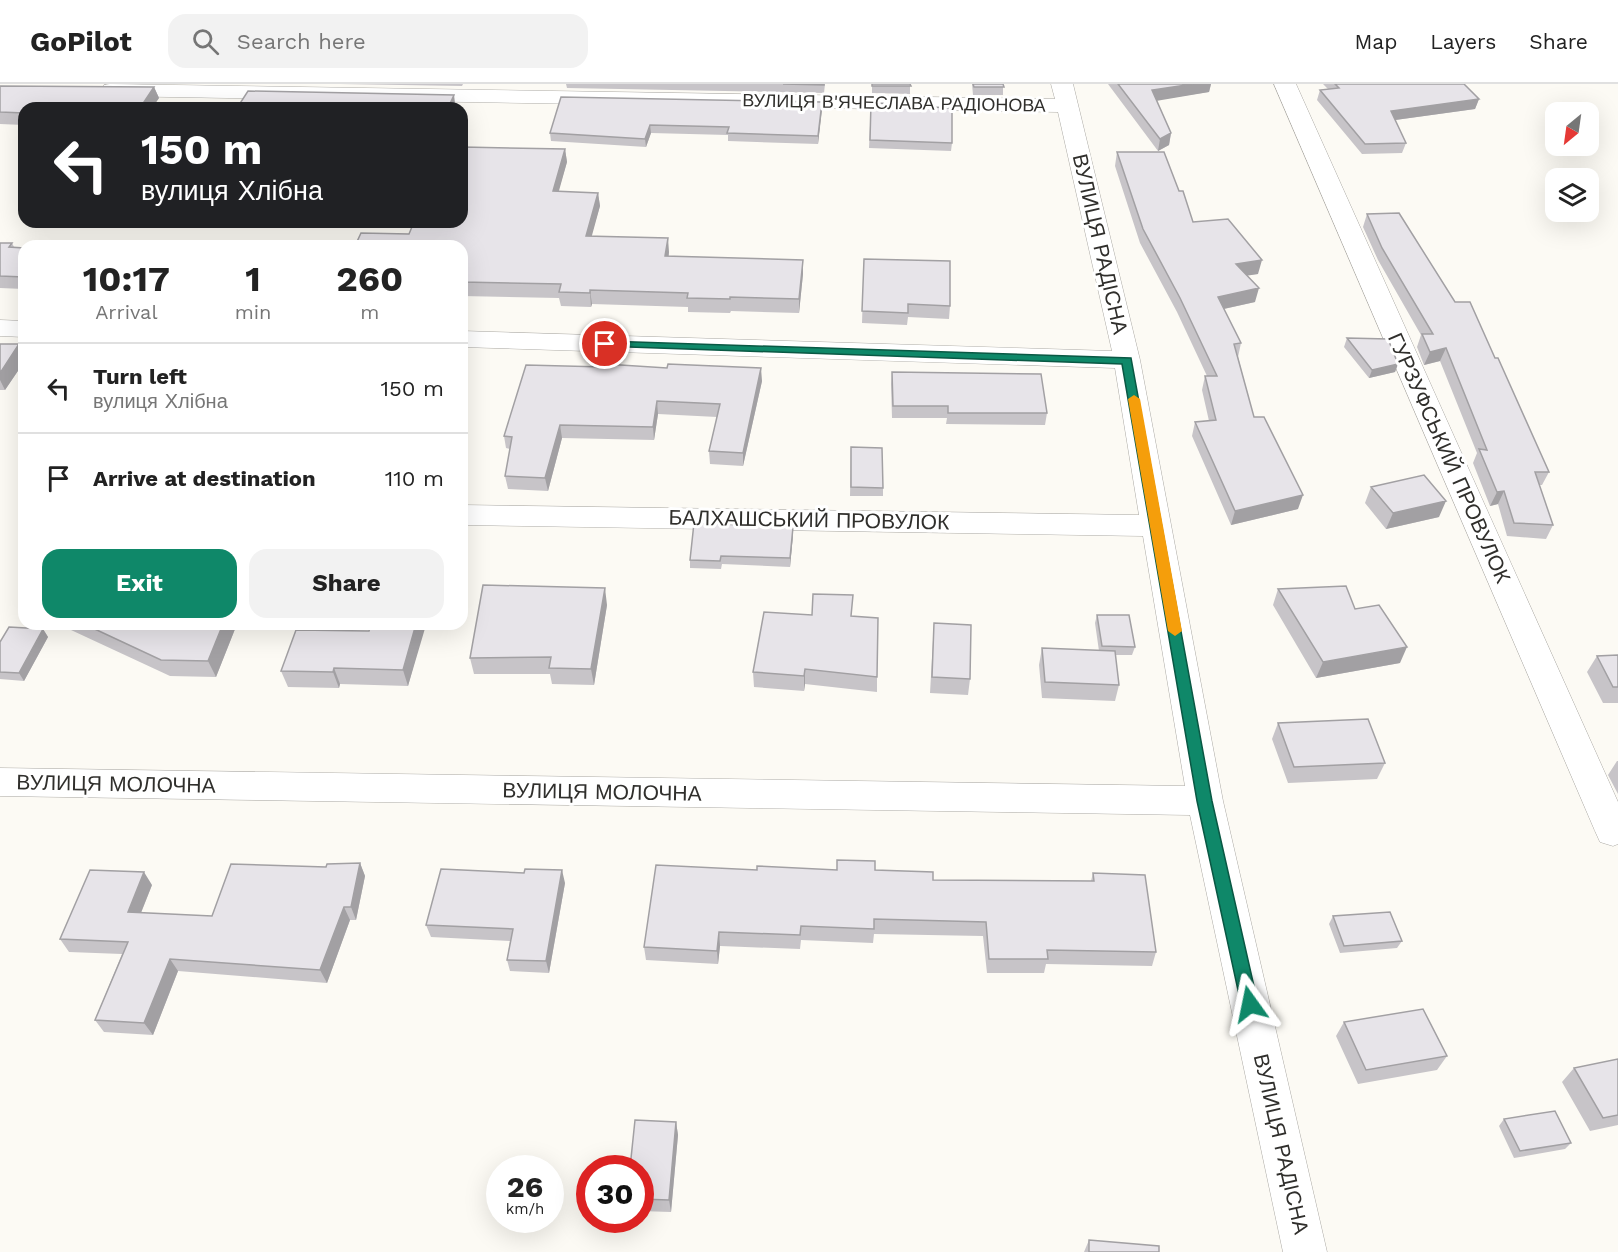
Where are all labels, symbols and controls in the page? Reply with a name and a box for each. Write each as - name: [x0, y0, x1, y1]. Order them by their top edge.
- search box: [168, 14, 588, 68]
- text: GoPilot: [30, 25, 132, 58]
- icon: search: [189, 25, 222, 58]
- text: Search here: [237, 29, 366, 54]
- text: Map: [1354, 29, 1397, 54]
- text: Layers: [1430, 29, 1496, 54]
- text: Share: [1529, 29, 1588, 54]
- street label: ВУЛИЦЯ В'ЯЧЕСЛАВА РАДІОНОВА: [742, 89, 1046, 116]
- north arrow: [1545, 102, 1599, 156]
- map controls: [1545, 102, 1599, 222]
- text: 150 m: [141, 125, 262, 174]
- icon: left: [42, 126, 120, 204]
- street label: ВУЛИЦЯ РАДІСНА: [1068, 151, 1133, 337]
- button: layers: [1545, 168, 1599, 222]
- text: вулиця Хлібна: [141, 175, 323, 207]
- text: 10:17: [83, 258, 170, 300]
- text: 1: [245, 258, 261, 300]
- text: 260: [336, 258, 403, 300]
- text: Arrival: [95, 300, 158, 324]
- text: min: [235, 300, 271, 324]
- text: m: [360, 300, 379, 324]
- pin: [579, 318, 630, 369]
- icon: arrive: [588, 327, 621, 360]
- street label: ГУРЗУФСЬКИЙ ПРОВУЛОК: [1383, 329, 1516, 587]
- text: Turn left: [93, 364, 187, 389]
- icon: left: [42, 372, 75, 405]
- text: 150 m: [380, 376, 444, 401]
- text: вулиця Хлібна: [93, 389, 228, 413]
- icon: arrive: [42, 462, 75, 495]
- text: Arrive at destination: [93, 466, 316, 491]
- text: 110 m: [385, 466, 444, 491]
- street label: БАЛХАШСЬКИЙ ПРОВУЛОК: [668, 505, 950, 534]
- button: Exit: [42, 549, 237, 618]
- button: Share: [249, 549, 444, 618]
- street label: ВУЛИЦЯ МОЛОЧНА: [16, 769, 216, 798]
- street label: ВУЛИЦЯ МОЛОЧНА: [502, 777, 702, 806]
- position arrow: [1218, 972, 1282, 1036]
- street label: ВУЛИЦЯ РАДІСНА: [1249, 1051, 1314, 1237]
- speed limit sign: 30: [576, 1155, 654, 1233]
- text: 26: [507, 1169, 543, 1204]
- text: km/h: [506, 1200, 544, 1218]

